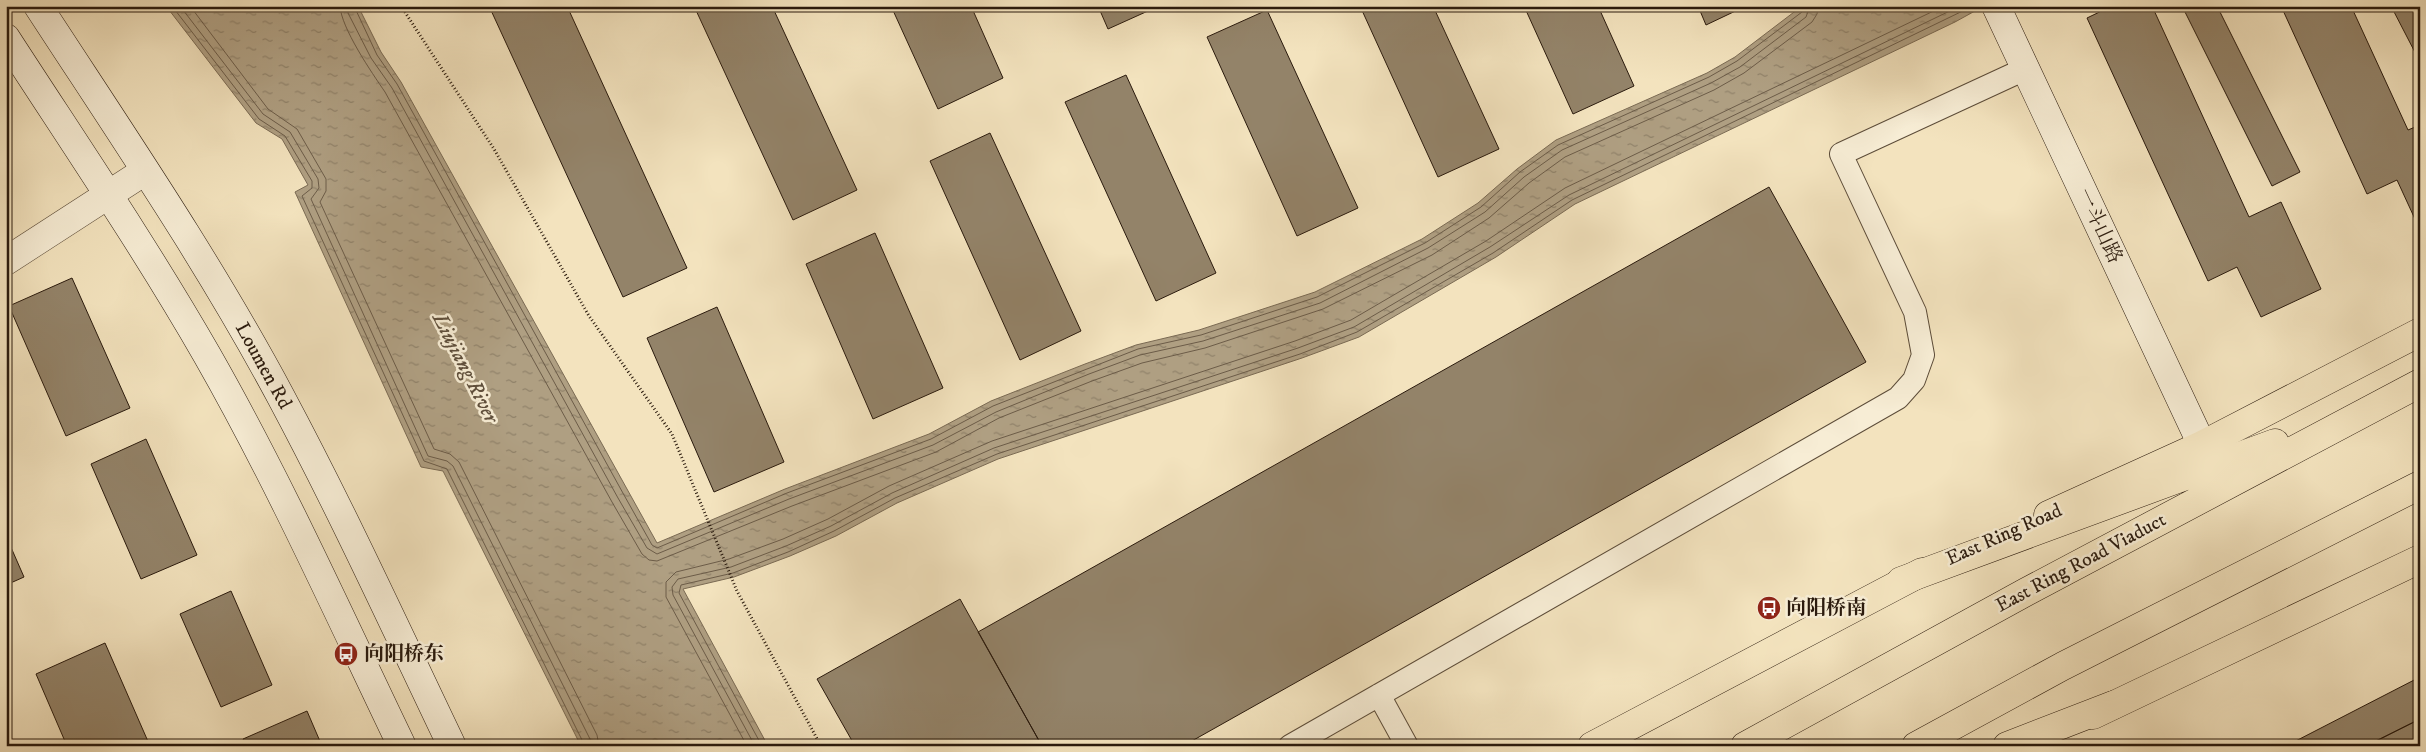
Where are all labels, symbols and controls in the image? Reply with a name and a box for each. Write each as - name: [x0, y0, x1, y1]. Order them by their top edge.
- street label: 一斗山路: [2071, 184, 2127, 268]
- water label: Liujiang River: [426, 308, 504, 429]
- street label: Loumen Rd: [229, 318, 297, 414]
- street label: East Ring Road: [1942, 498, 2066, 572]
- street label: East Ring Road Viaduct: [1991, 507, 2171, 619]
- bus stop icon: 向阳桥南: [1756, 595, 1782, 621]
- place label: 向阳桥南: [1786, 596, 1866, 621]
- bus stop icon: 向阳桥东: [333, 641, 359, 667]
- place label: 向阳桥东: [364, 642, 444, 667]

